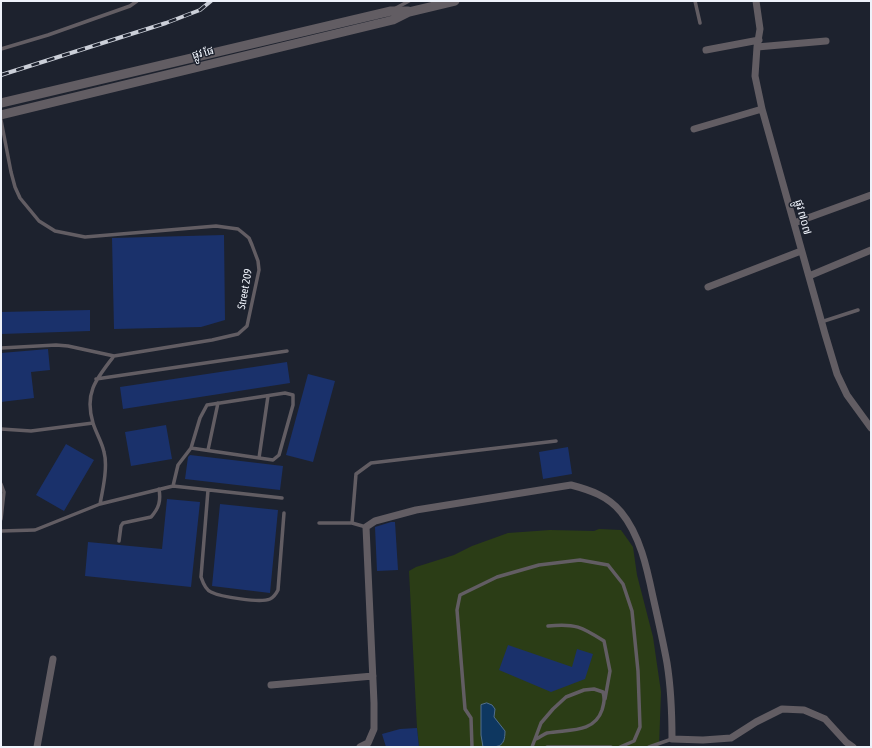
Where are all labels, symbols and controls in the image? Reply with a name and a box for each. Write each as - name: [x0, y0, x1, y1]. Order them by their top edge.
- street label: ផ្លូវ ផែ: [191, 44, 215, 62]
- street label: ផ្លូវ ៧០៧: [792, 198, 814, 236]
- street label: Street 209: [235, 268, 255, 310]

